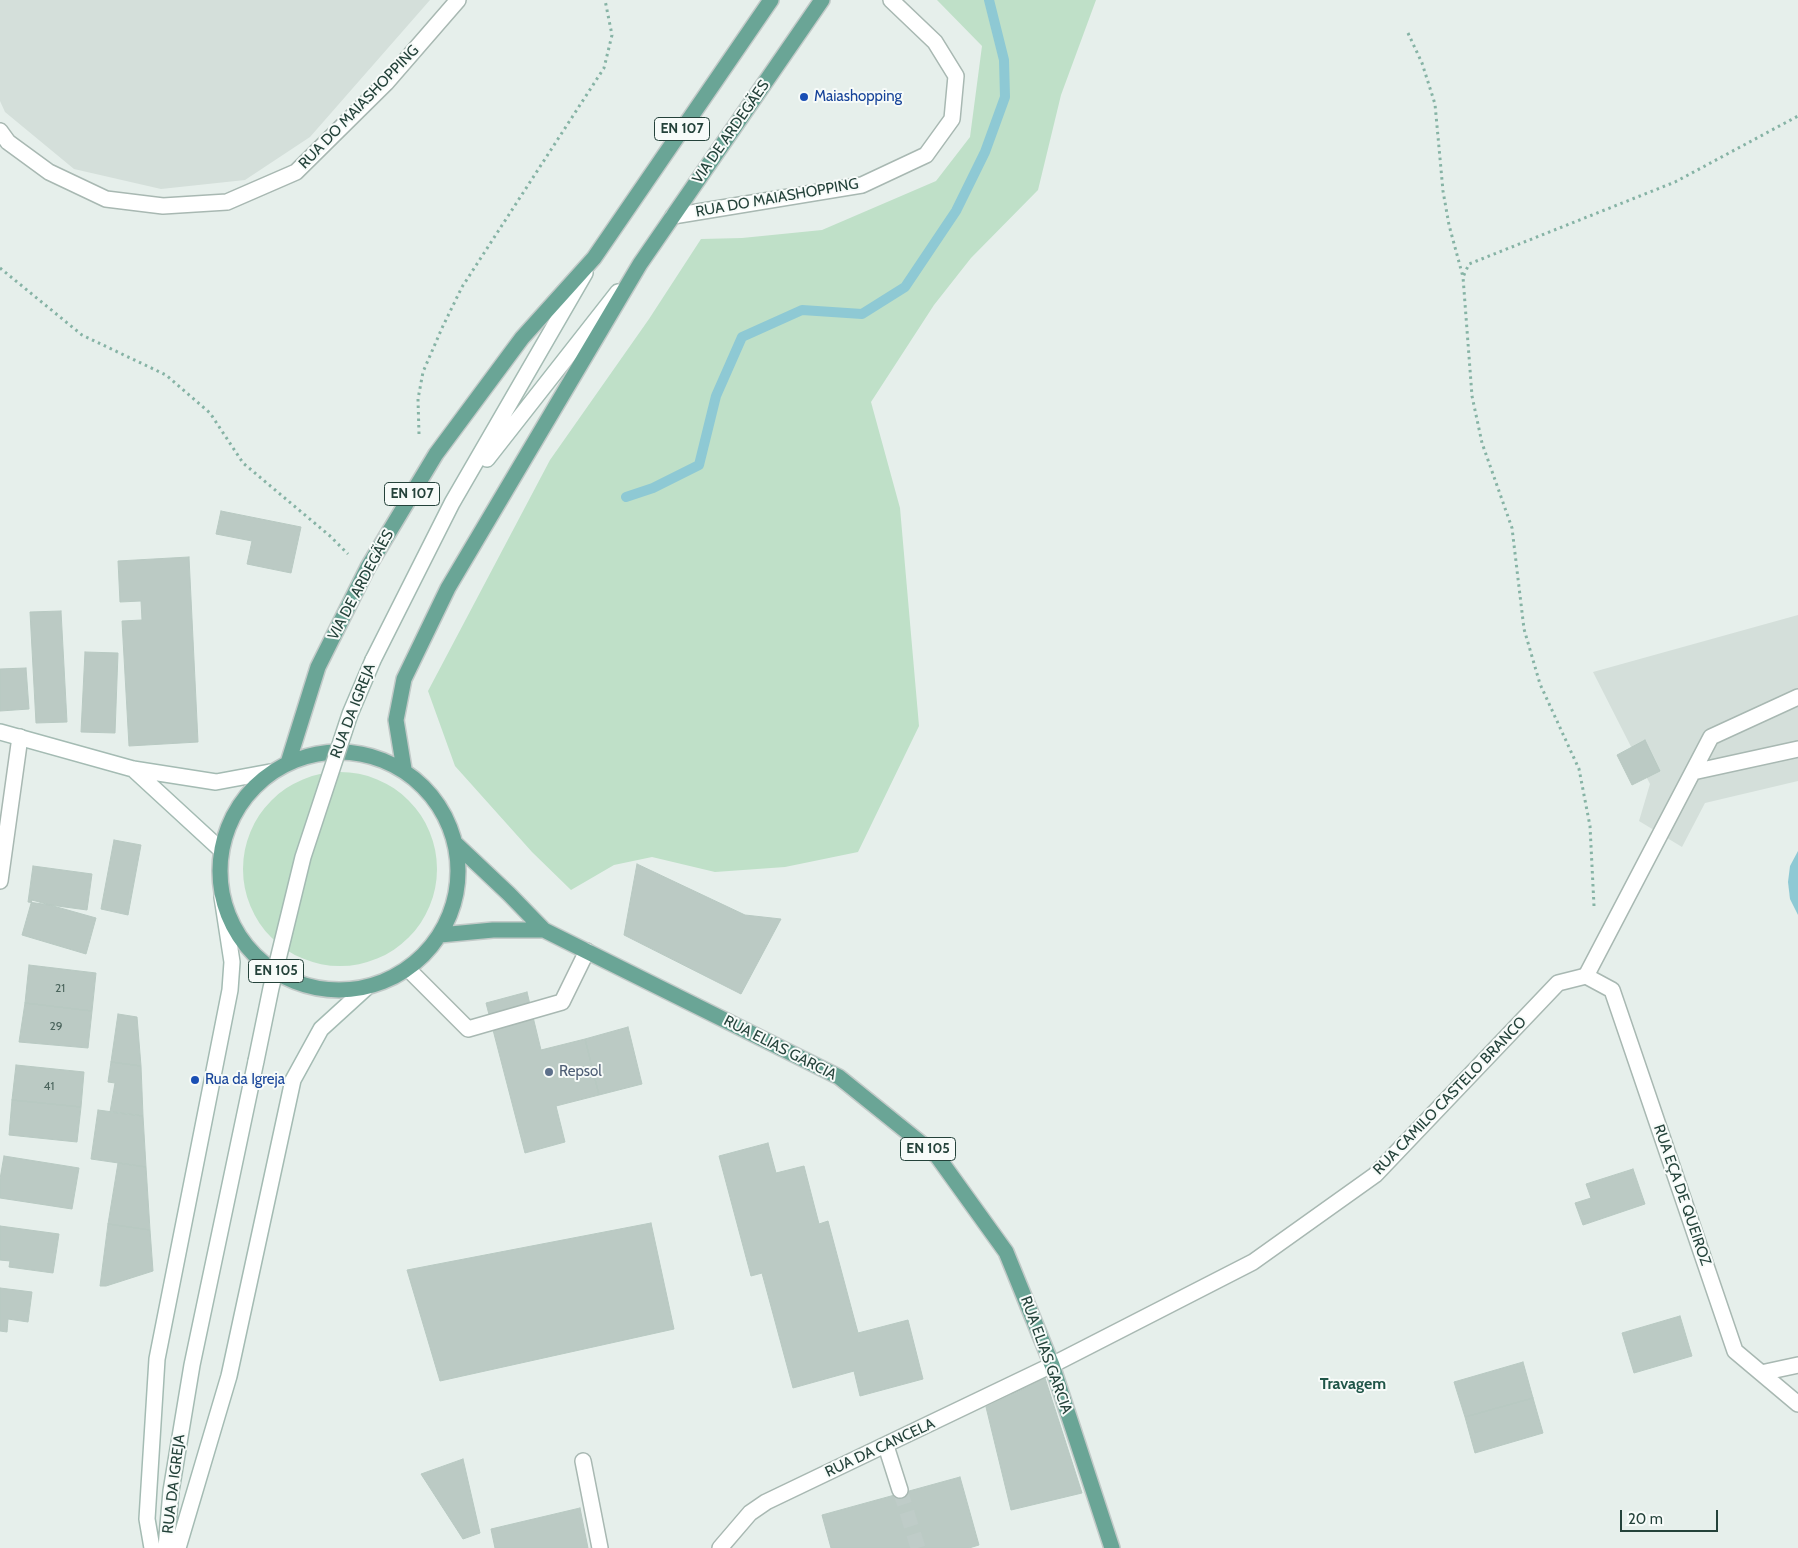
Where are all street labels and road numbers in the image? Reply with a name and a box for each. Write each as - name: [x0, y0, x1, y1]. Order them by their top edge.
- street label: RUA DO MAIASHOPPING: [295, 41, 423, 173]
- street label: VIA DE ARDEGÃES: [689, 77, 773, 187]
- road number: EN 107: [654, 118, 710, 140]
- street label: RUA DO MAIASHOPPING: [694, 175, 860, 221]
- road number: EN 107: [384, 482, 440, 506]
- street label: VIA DE ARDEGÃES: [324, 527, 398, 643]
- street label: RUA DA IGREJA: [327, 661, 379, 761]
- road number: EN 105: [248, 959, 304, 982]
- street label: RUA ELIAS GARCIA: [721, 1012, 839, 1084]
- street label: RUA CAMILO CASTELO BRANCO: [1370, 1013, 1530, 1179]
- street label: RUA EÇA DE QUEIROZ: [1649, 1122, 1715, 1268]
- road number: EN 105: [900, 1138, 956, 1160]
- street label: RUA ELIAS GARCIA: [1016, 1294, 1076, 1416]
- street label: RUA DA CANCELA: [822, 1415, 938, 1481]
- street label: RUA DA IGREJA: [159, 1433, 189, 1535]

